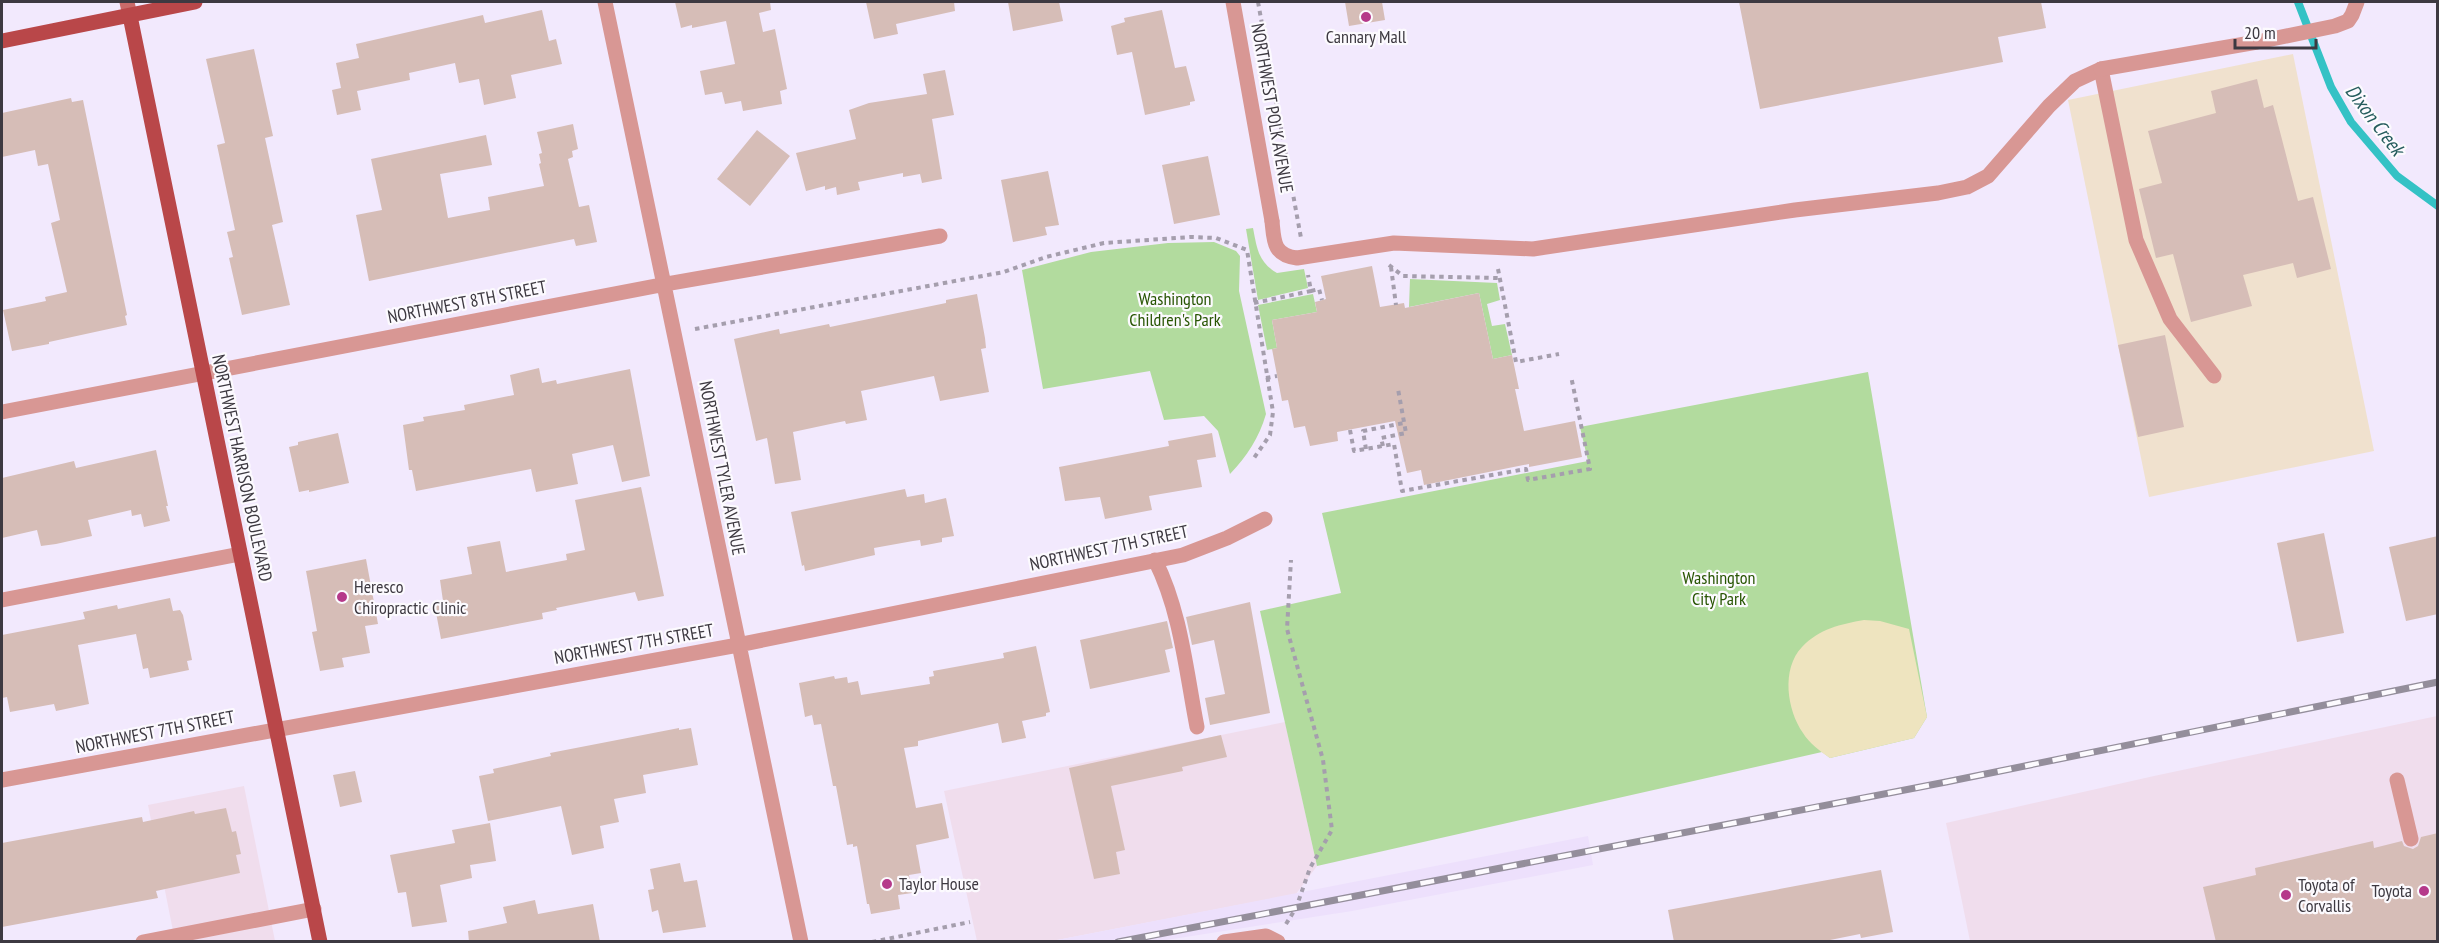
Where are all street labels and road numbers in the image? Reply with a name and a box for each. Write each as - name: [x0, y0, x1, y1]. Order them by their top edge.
- street label: NORTHWEST POLK AVENUE: [1246, 21, 1299, 194]
- street label: NORTHWEST 8TH STREET: [386, 275, 548, 328]
- street label: NORTHWEST HARRISON BOULEVARD: [207, 352, 278, 584]
- street label: NORTHWEST TYLER AVENUE: [694, 379, 751, 557]
- street label: NORTHWEST 7TH STREET: [1028, 519, 1190, 576]
- street label: NORTHWEST 7TH STREET: [552, 618, 715, 669]
- street label: NORTHWEST 7TH STREET: [74, 705, 236, 758]

